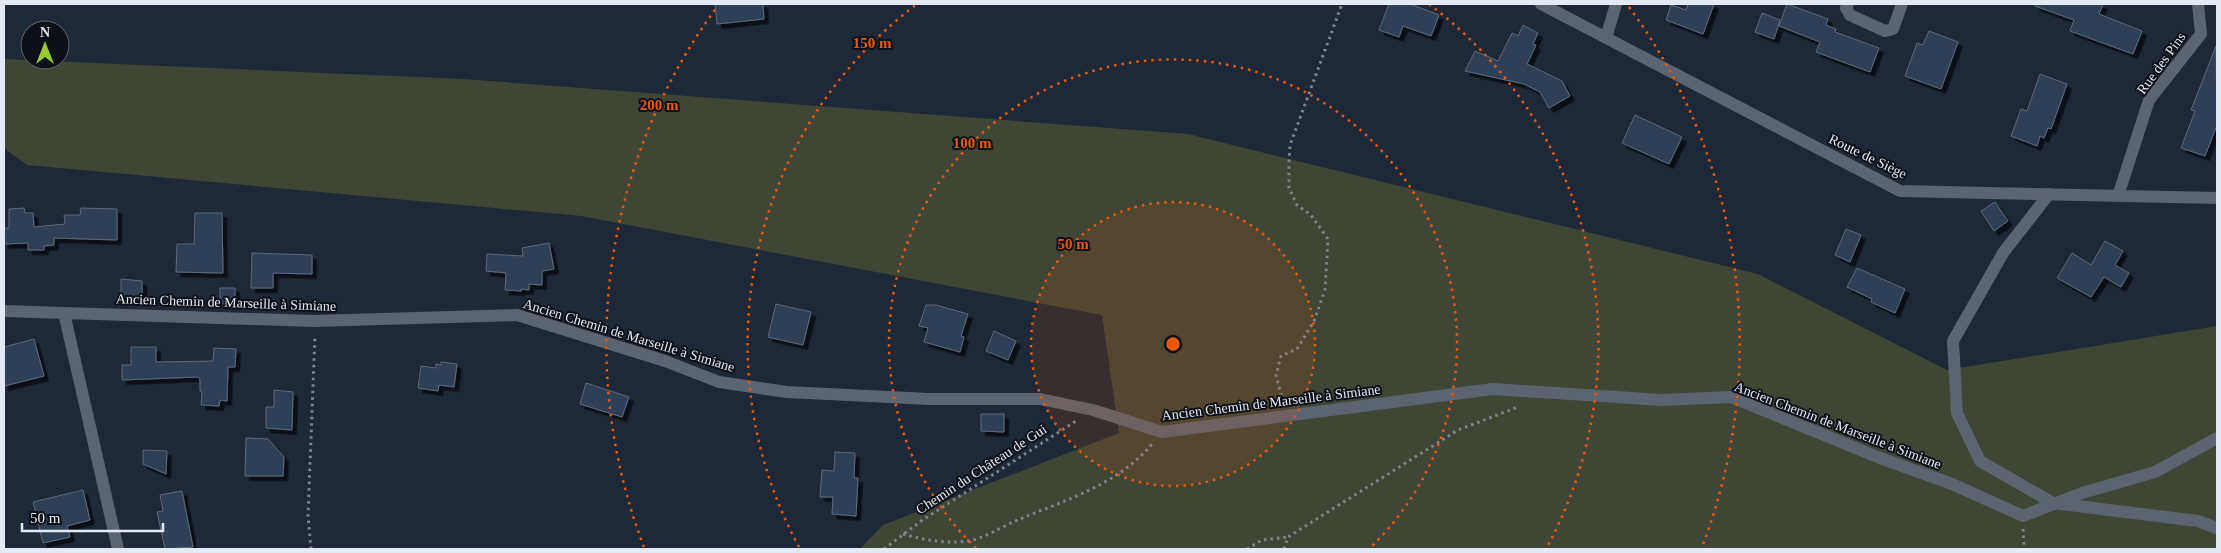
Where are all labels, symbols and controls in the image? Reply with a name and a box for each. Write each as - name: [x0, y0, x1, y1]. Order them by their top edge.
- north arrow: [20, 20, 70, 70]
- text: N: [40, 25, 50, 40]
- street label: Rue des Pins: [2134, 30, 2189, 97]
- text: 150 m: [853, 35, 892, 51]
- text: 200 m: [640, 97, 679, 113]
- street label: Route de Siège: [1826, 131, 1909, 182]
- text: 100 m: [953, 135, 992, 151]
- text: 50 m: [1057, 236, 1089, 252]
- street label: Ancien Chemin de Marseille à Simiane: [116, 291, 336, 314]
- street label: Ancien Chemin de Marseille à Simiane: [521, 296, 736, 375]
- centre of rings: [1164, 335, 1182, 353]
- street label: Ancien Chemin de Marseille à Simiane: [1732, 379, 1943, 472]
- street label: Ancien Chemin de Marseille à Simiane: [1161, 382, 1381, 423]
- street label: Chemin du Château de Gui: [913, 422, 1049, 517]
- scale bar: [22, 500, 164, 532]
- text: 50 m: [30, 510, 61, 526]

